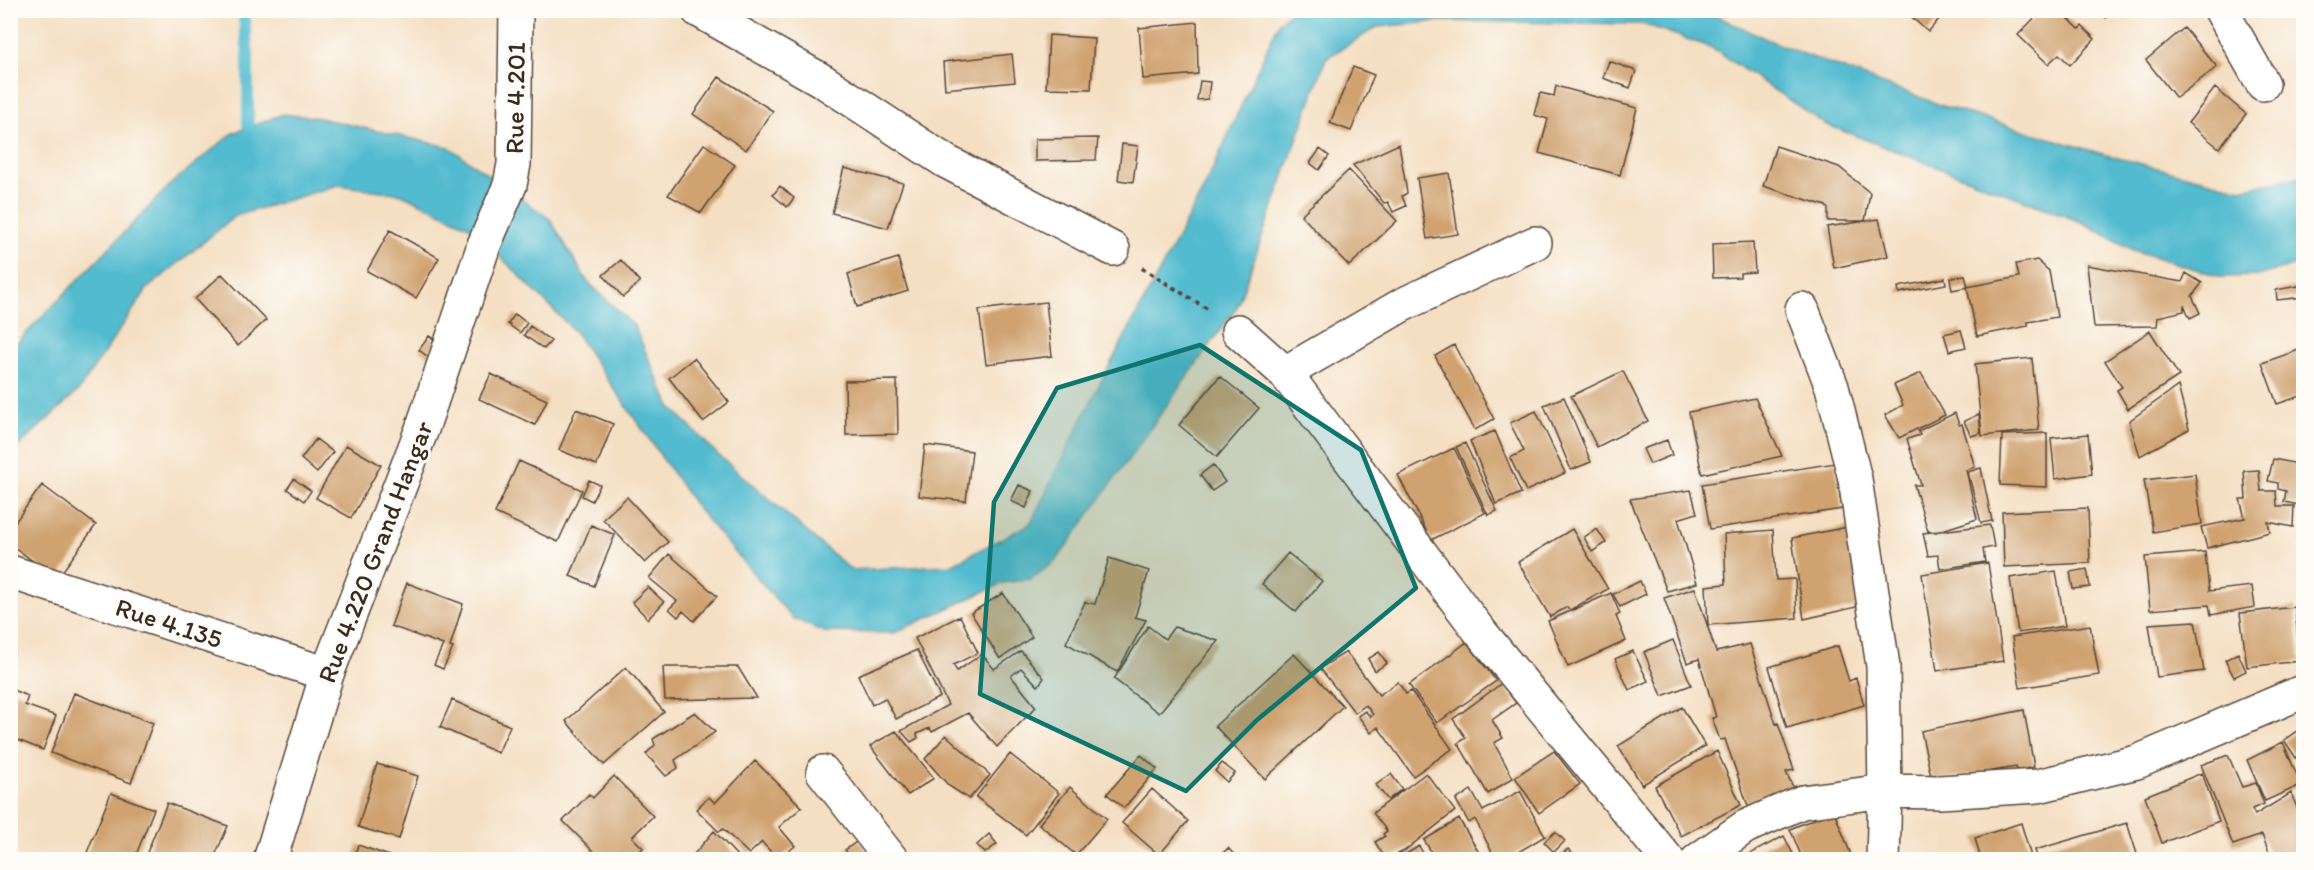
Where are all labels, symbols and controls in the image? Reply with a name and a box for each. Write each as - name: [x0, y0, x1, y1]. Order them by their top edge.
- street label: Rue 4.201: [498, 42, 532, 154]
- street label: Rue 4.220 Grand Hangar: [310, 416, 440, 687]
- street label: Rue 4.135: [112, 591, 226, 655]

